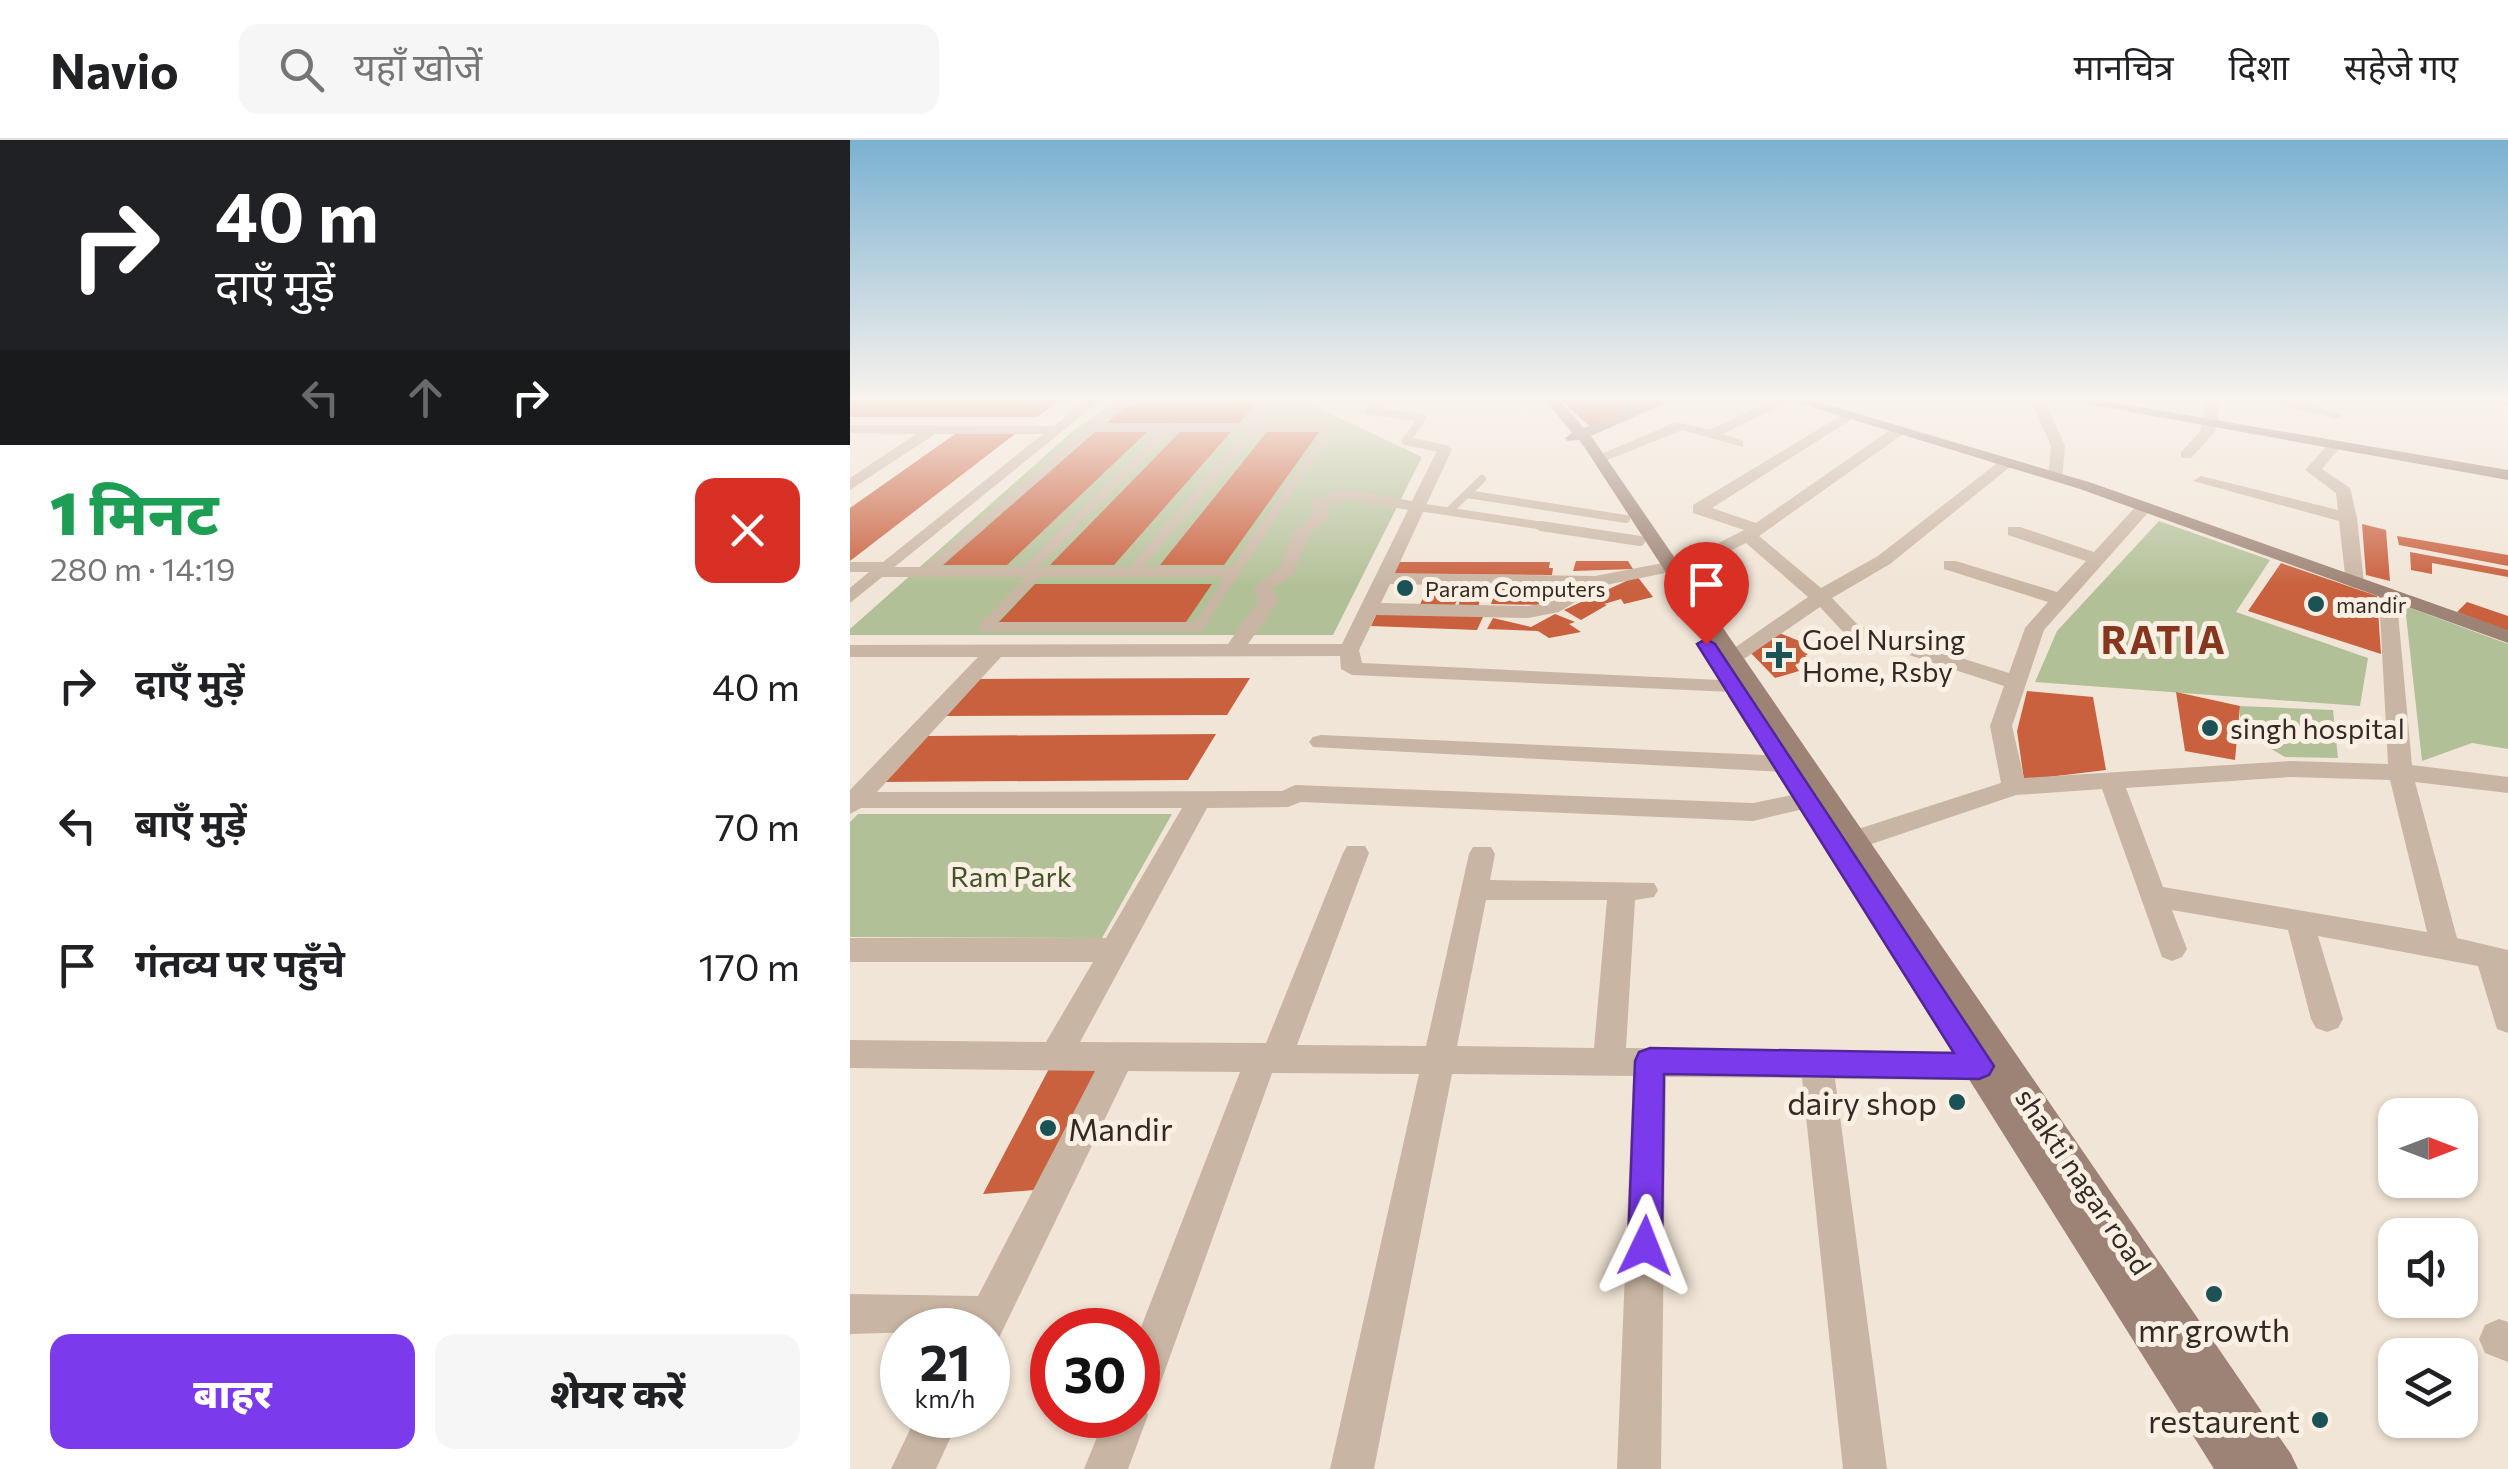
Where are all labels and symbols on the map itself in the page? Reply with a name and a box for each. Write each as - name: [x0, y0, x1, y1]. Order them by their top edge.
- pin: [1664, 542, 1749, 645]
- place label: Param Computers: [1425, 575, 1605, 602]
- marker: Param Computers: [1394, 577, 1416, 599]
- place label: mandir: [2336, 591, 2407, 618]
- marker: mandir: [2305, 593, 2327, 615]
- district label: RATIA: [2101, 615, 2227, 662]
- place label: Goel Nursing Home, Rsby: [1802, 622, 1965, 688]
- marker: Goel Nursing Home, Rsby: [1766, 642, 1792, 668]
- place label: singh hospital: [2230, 711, 2405, 745]
- marker: singh hospital: [2199, 717, 2221, 739]
- park label: Ram Park: [950, 859, 1072, 893]
- street label: shakti nagar road: [2009, 1081, 2159, 1281]
- place label: dairy shop: [1787, 1082, 1937, 1122]
- marker: dairy shop: [1946, 1091, 1968, 1113]
- north arrow: [2378, 1098, 2478, 1198]
- place label: Mandir: [1068, 1108, 1173, 1148]
- marker: Mandir: [1037, 1117, 1059, 1139]
- position arrow: [1593, 1194, 1697, 1298]
- marker: mr growth: [2203, 1283, 2225, 1305]
- speed limit sign: 30: [1030, 1308, 1160, 1438]
- place label: mr growth: [2138, 1309, 2290, 1349]
- place label: restaurent: [2148, 1400, 2300, 1440]
- marker: restaurent: [2309, 1409, 2331, 1431]

